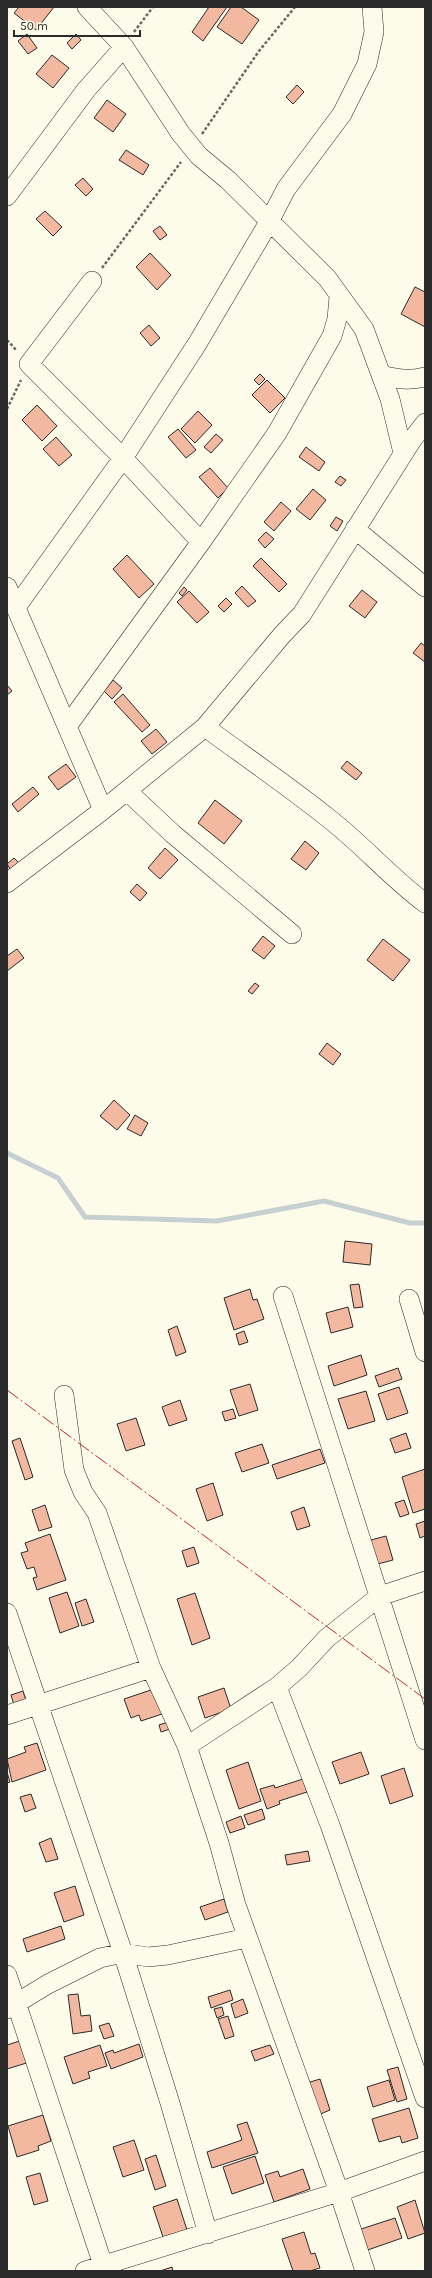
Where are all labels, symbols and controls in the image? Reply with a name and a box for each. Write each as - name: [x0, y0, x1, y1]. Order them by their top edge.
- scale bar: [14, 12, 140, 38]
- text: 50 m: [20, 19, 48, 33]

